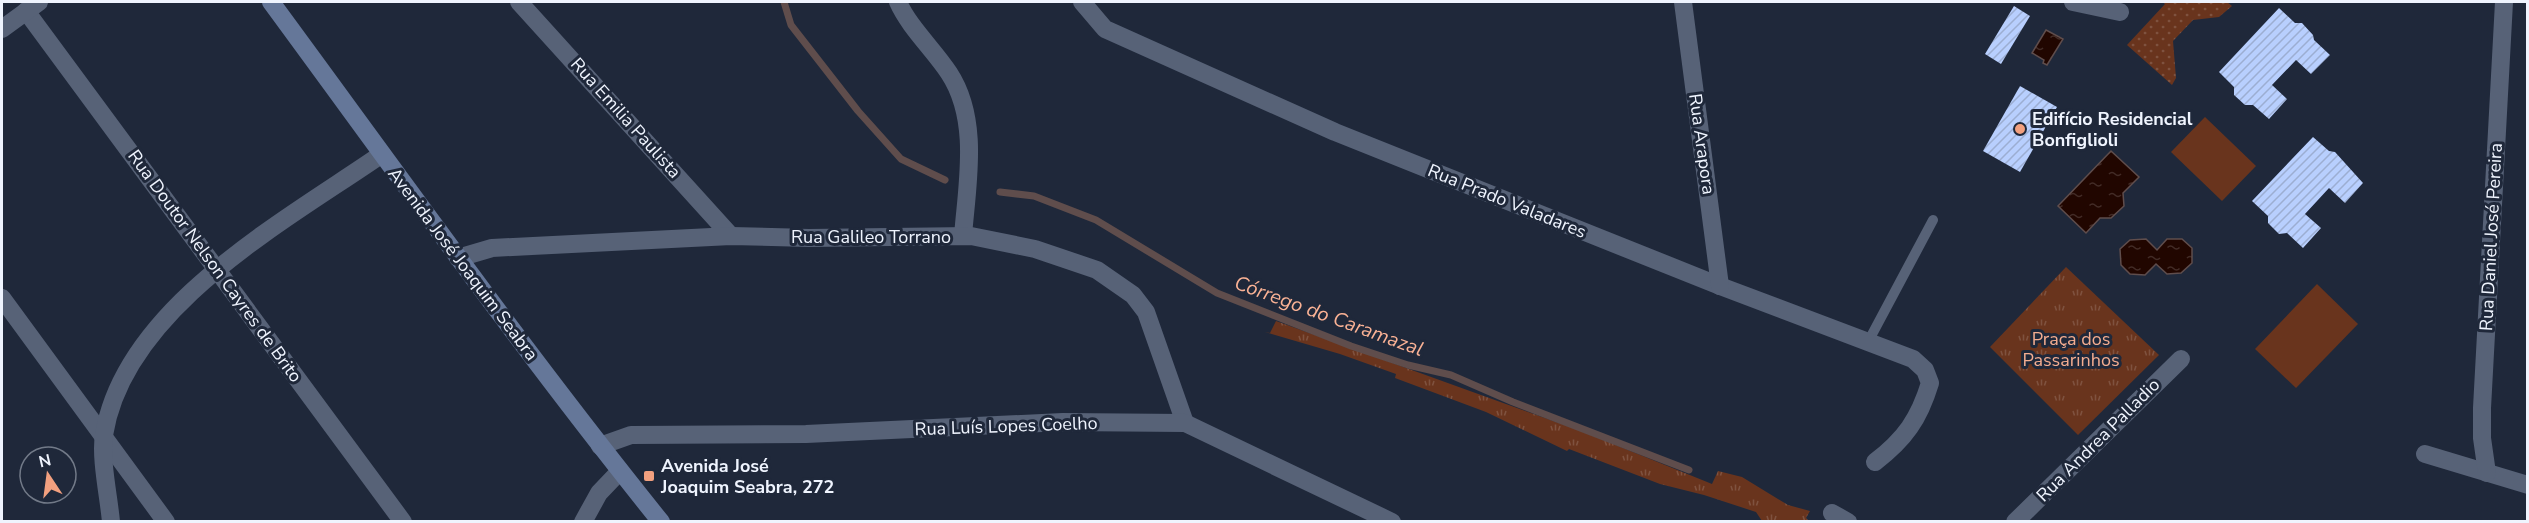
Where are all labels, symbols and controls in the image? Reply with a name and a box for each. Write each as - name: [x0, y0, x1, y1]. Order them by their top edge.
- street label: Rua Emilia Paulista: [565, 53, 687, 183]
- street label: Rua Arapora: [1683, 92, 1721, 196]
- place label: Edifício Residencial Bonfiglioli: [2032, 107, 2193, 152]
- marker: Edifício Residencial Bonfiglioli: [2013, 122, 2027, 136]
- street label: Rua Daniel José Pereira: [2474, 142, 2508, 332]
- street label: Rua Doutor Nelson Cayres de Brito: [122, 145, 308, 387]
- street label: Rua Prado Valadares: [1424, 158, 1590, 244]
- street label: Avenida José Joaquim Seabra: [382, 163, 544, 365]
- street label: Rua Galileo Torrano: [791, 225, 951, 249]
- water label: Córrego do Caramazal: [1231, 269, 1427, 363]
- park label: Praça dos Passarinhos: [2022, 327, 2120, 372]
- street label: Rua Andrea Palladio: [2031, 373, 2165, 507]
- street label: Rua Luís Lopes Coelho: [914, 411, 1098, 441]
- north arrow: [18, 445, 78, 505]
- text: N: [37, 449, 53, 473]
- place label: Avenida José Joaquim Seabra, 272: [660, 454, 834, 499]
- marker: Avenida José Joaquim Seabra, 272: [642, 469, 656, 483]

